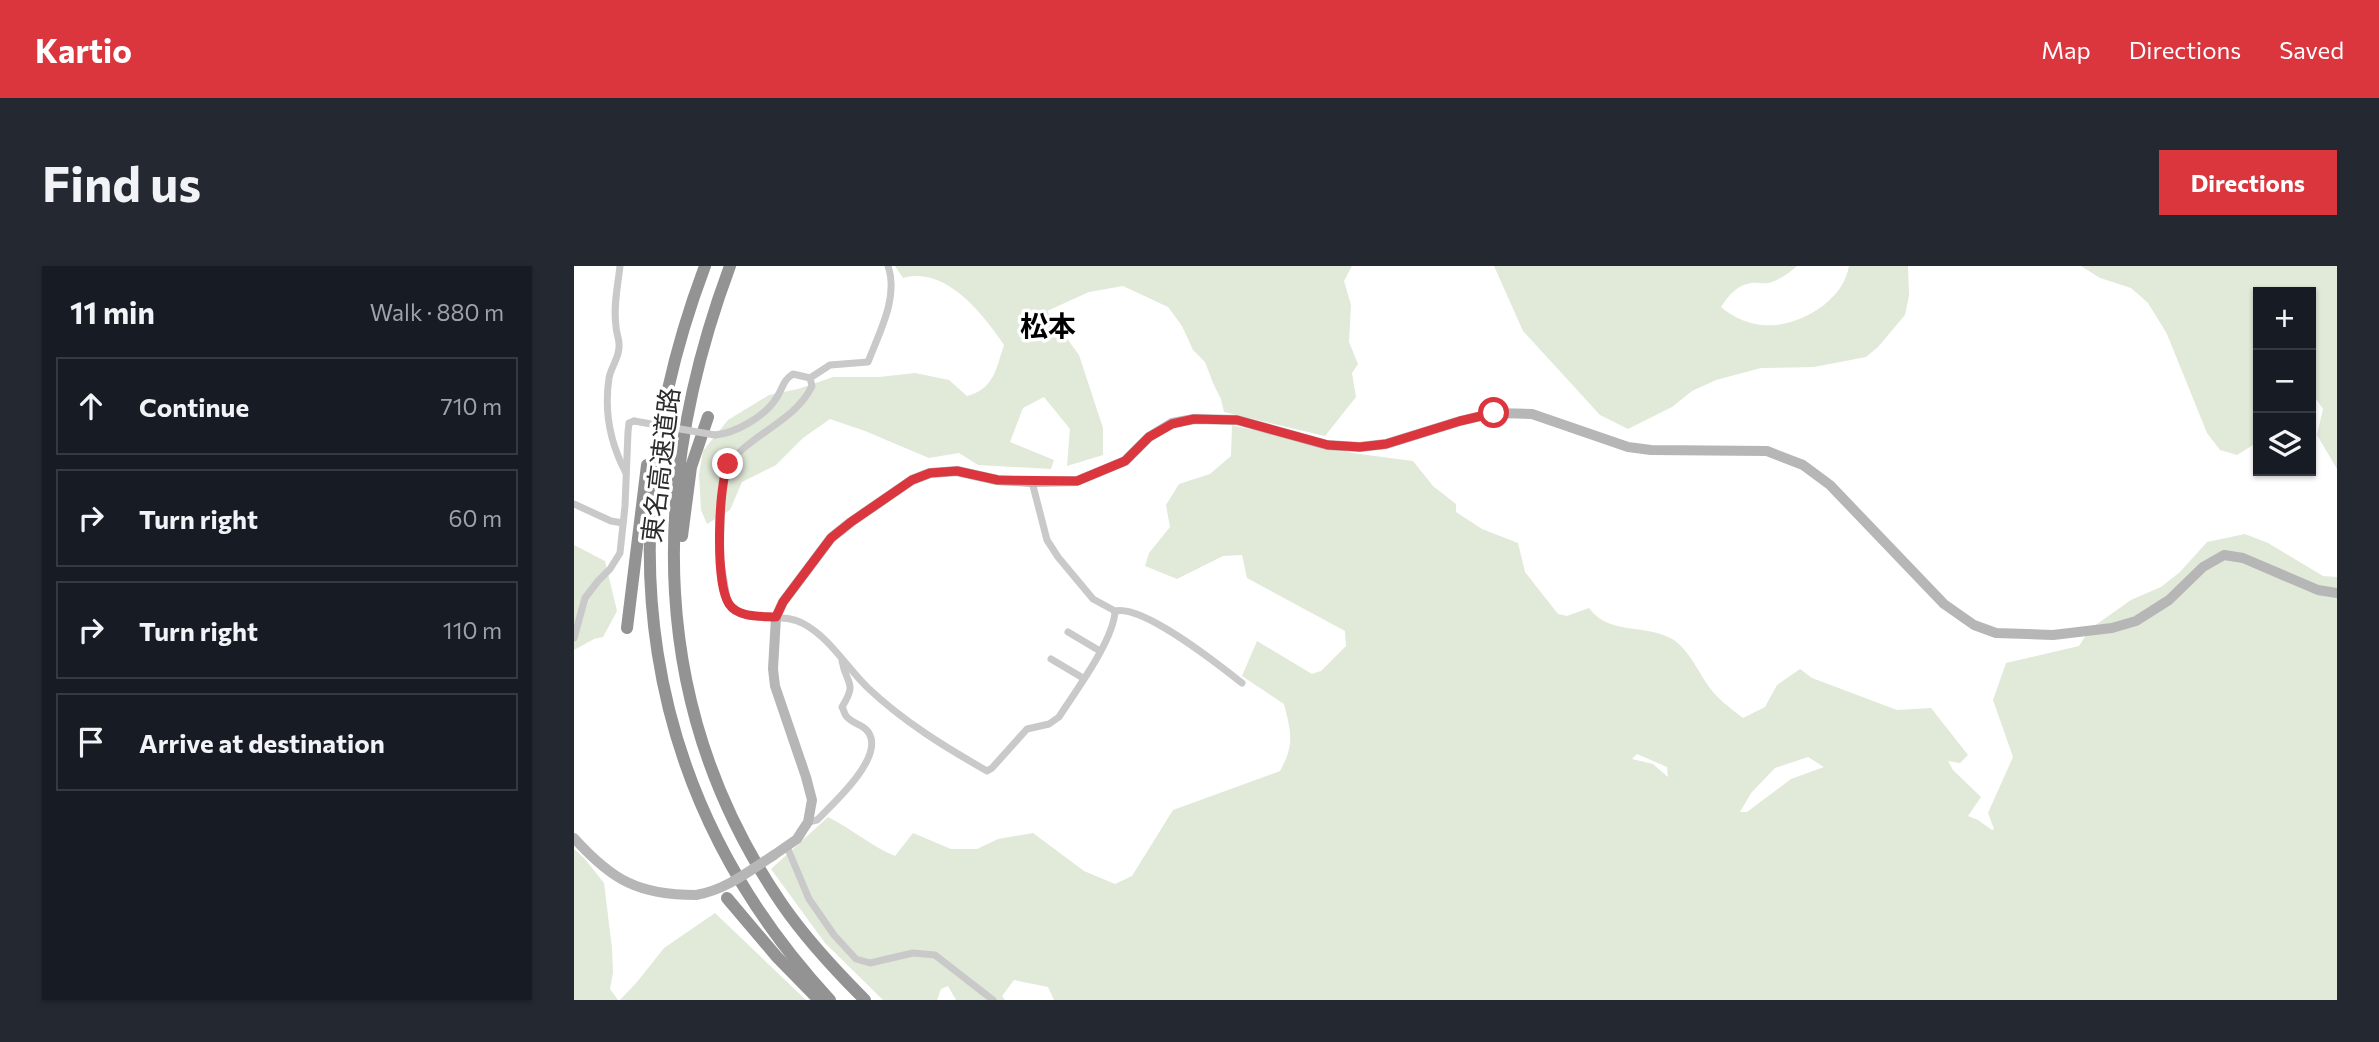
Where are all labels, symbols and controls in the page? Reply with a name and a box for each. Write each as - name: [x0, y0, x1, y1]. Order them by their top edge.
- text: Kartio: [35, 29, 132, 70]
- text: Map: [2041, 35, 2091, 64]
- text: Directions: [2129, 35, 2241, 64]
- text: Saved: [2279, 35, 2344, 64]
- button: Directions: [2159, 150, 2337, 215]
- text: Find us: [42, 152, 201, 212]
- map controls: [2253, 287, 2316, 476]
- button: +: [2253, 287, 2316, 350]
- text: 11 min: [70, 293, 155, 330]
- text: Walk · 880 m: [370, 298, 504, 326]
- district label: 松本: [1020, 308, 1076, 342]
- button: −: [2253, 350, 2316, 413]
- street label: 東名高速道路: [635, 386, 684, 544]
- icon: ahead: [72, 387, 110, 425]
- text: Continue: [139, 391, 249, 422]
- text: 710 m: [441, 392, 502, 420]
- route start: [1478, 397, 1509, 428]
- button: layers: [2253, 413, 2316, 476]
- route end: [712, 448, 743, 479]
- icon: right: [72, 499, 110, 537]
- text: Turn right: [139, 503, 258, 534]
- text: 60 m: [449, 504, 502, 532]
- icon: right: [72, 611, 110, 649]
- text: Turn right: [139, 615, 258, 646]
- text: 110 m: [443, 616, 502, 644]
- icon: arrive: [72, 723, 110, 761]
- text: Arrive at destination: [139, 727, 385, 758]

